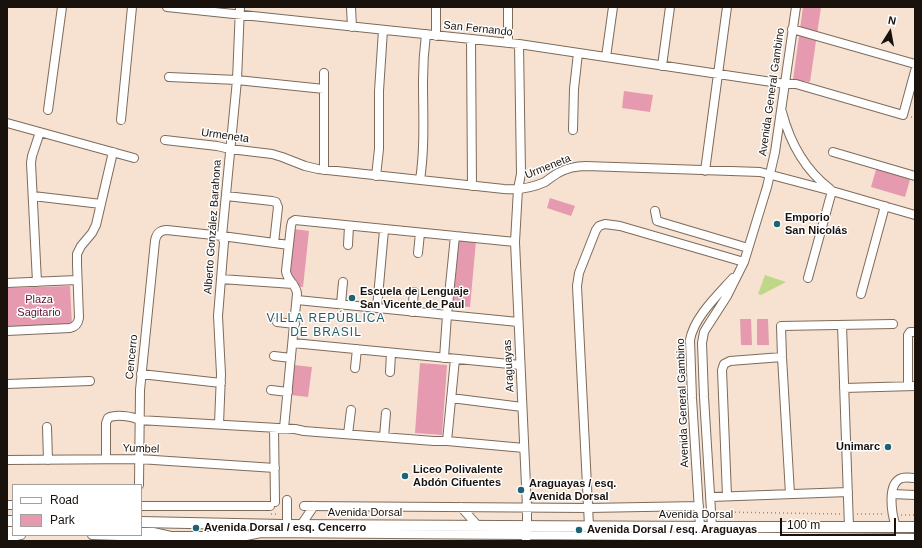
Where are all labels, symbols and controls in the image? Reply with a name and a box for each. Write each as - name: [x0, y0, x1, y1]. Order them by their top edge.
- north arrow: [870, 12, 910, 52]
- text: N: [887, 14, 897, 27]
- street label: San Fernando: [443, 19, 513, 39]
- street label: Avenida General Gambino: [756, 27, 788, 157]
- street label: Urmeneta: [200, 126, 250, 146]
- street label: Urmeneta: [523, 152, 573, 182]
- street label: Alberto González Barahona: [202, 159, 224, 295]
- place label: Emporio San Nicolás: [785, 211, 847, 237]
- marker: Emporio San Nicolás: [772, 219, 782, 229]
- place label: Escuela de Lenguaje San Vicente de Paul: [360, 285, 469, 311]
- park label: Plaza Sagitario: [17, 293, 61, 319]
- marker: Escuela de Lenguaje San Vicente de Paul: [347, 293, 357, 303]
- district label: VILLA REPÚBLICA DE BRASIL: [266, 312, 386, 340]
- street label: Cencerro: [123, 334, 141, 380]
- street label: Avenida General Gambino: [674, 338, 692, 468]
- street label: Araguayas: [501, 339, 517, 393]
- place label: Unimarc: [836, 440, 880, 454]
- street label: Yumbel: [122, 442, 160, 456]
- marker: Unimarc: [883, 442, 893, 452]
- place label: Liceo Polivalente Abdón Cifuentes: [413, 463, 503, 489]
- marker: Liceo Polivalente Abdón Cifuentes: [400, 471, 410, 481]
- place label: Araguayas / esq. Avenida Dorsal: [529, 477, 616, 503]
- legend: [12, 484, 142, 536]
- marker: Araguayas / esq. Avenida Dorsal: [516, 485, 526, 495]
- text: Road: [50, 493, 79, 507]
- street label: Avenida Dorsal: [328, 506, 402, 520]
- street label: Avenida Dorsal: [659, 508, 733, 522]
- scale bar: [782, 510, 898, 536]
- text: Park: [50, 513, 75, 527]
- text: 100 m: [787, 518, 820, 532]
- place label: Avenida Dorsal / esq. Cencerro: [204, 521, 366, 535]
- marker: Avenida Dorsal / esq. Cencerro: [191, 523, 201, 533]
- place label: Avenida Dorsal / esq. Araguayas: [587, 523, 757, 537]
- marker: Avenida Dorsal / esq. Araguayas: [574, 525, 584, 535]

